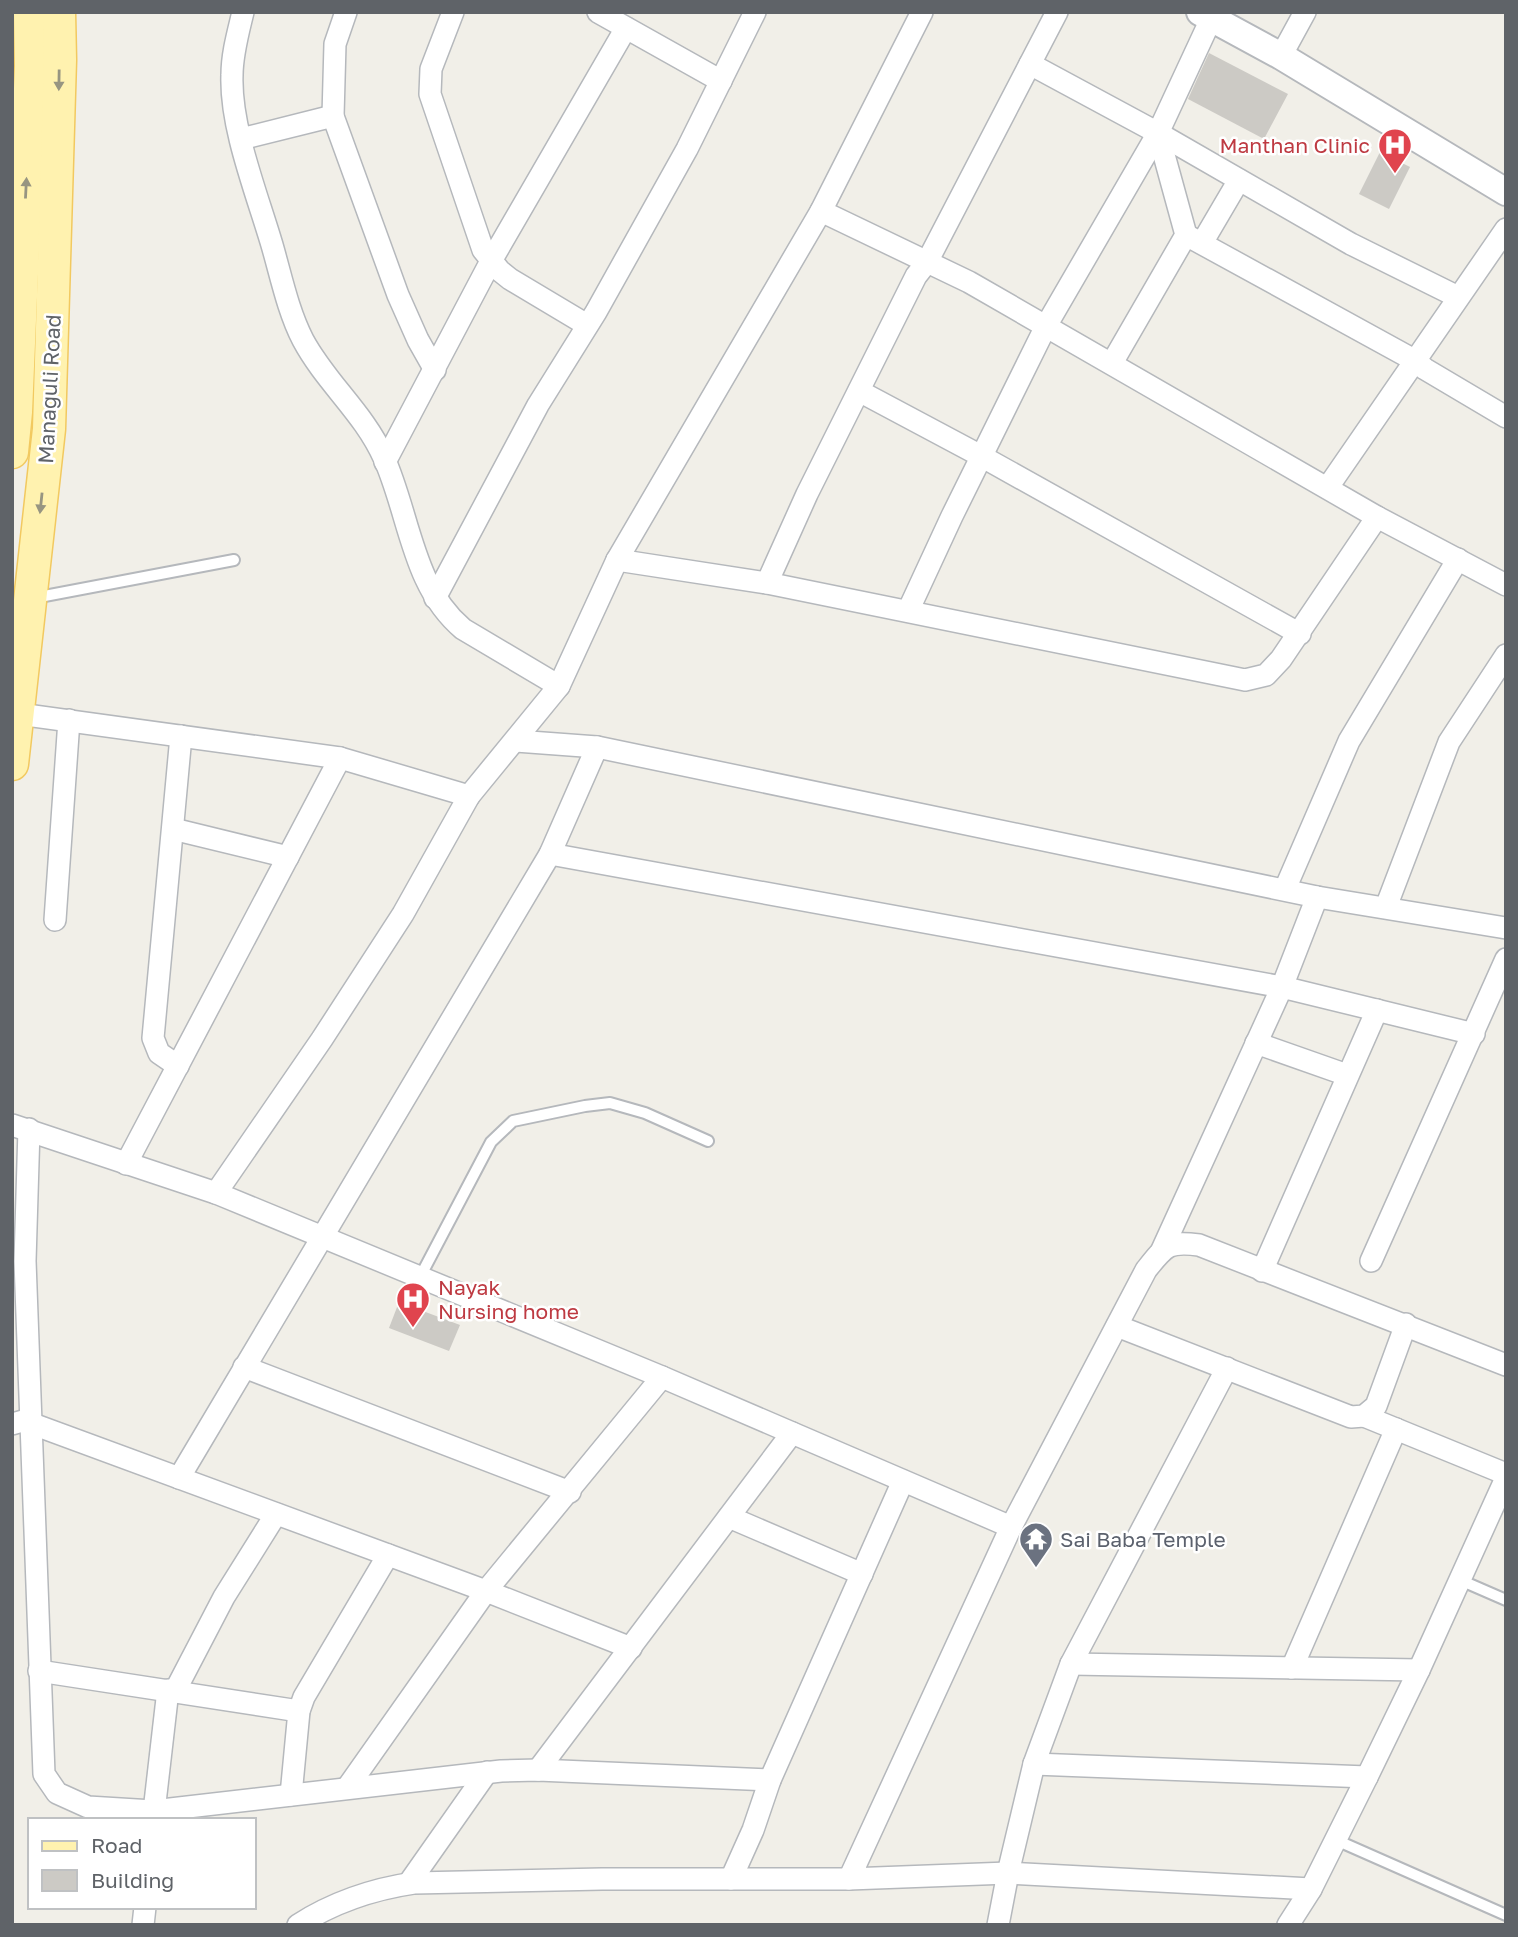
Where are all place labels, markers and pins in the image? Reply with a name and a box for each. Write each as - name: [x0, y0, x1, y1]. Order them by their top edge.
- hospital icon: Manthan Clinic: [1376, 126, 1414, 175]
- place label: Manthan Clinic: [1219, 132, 1370, 158]
- place label: Nayak Nursing home: [438, 1274, 579, 1324]
- hospital icon: Nayak Nursing home: [394, 1280, 432, 1329]
- temple icon: Sai Baba Temple: [1017, 1520, 1055, 1569]
- place label: Sai Baba Temple: [1060, 1526, 1226, 1552]

